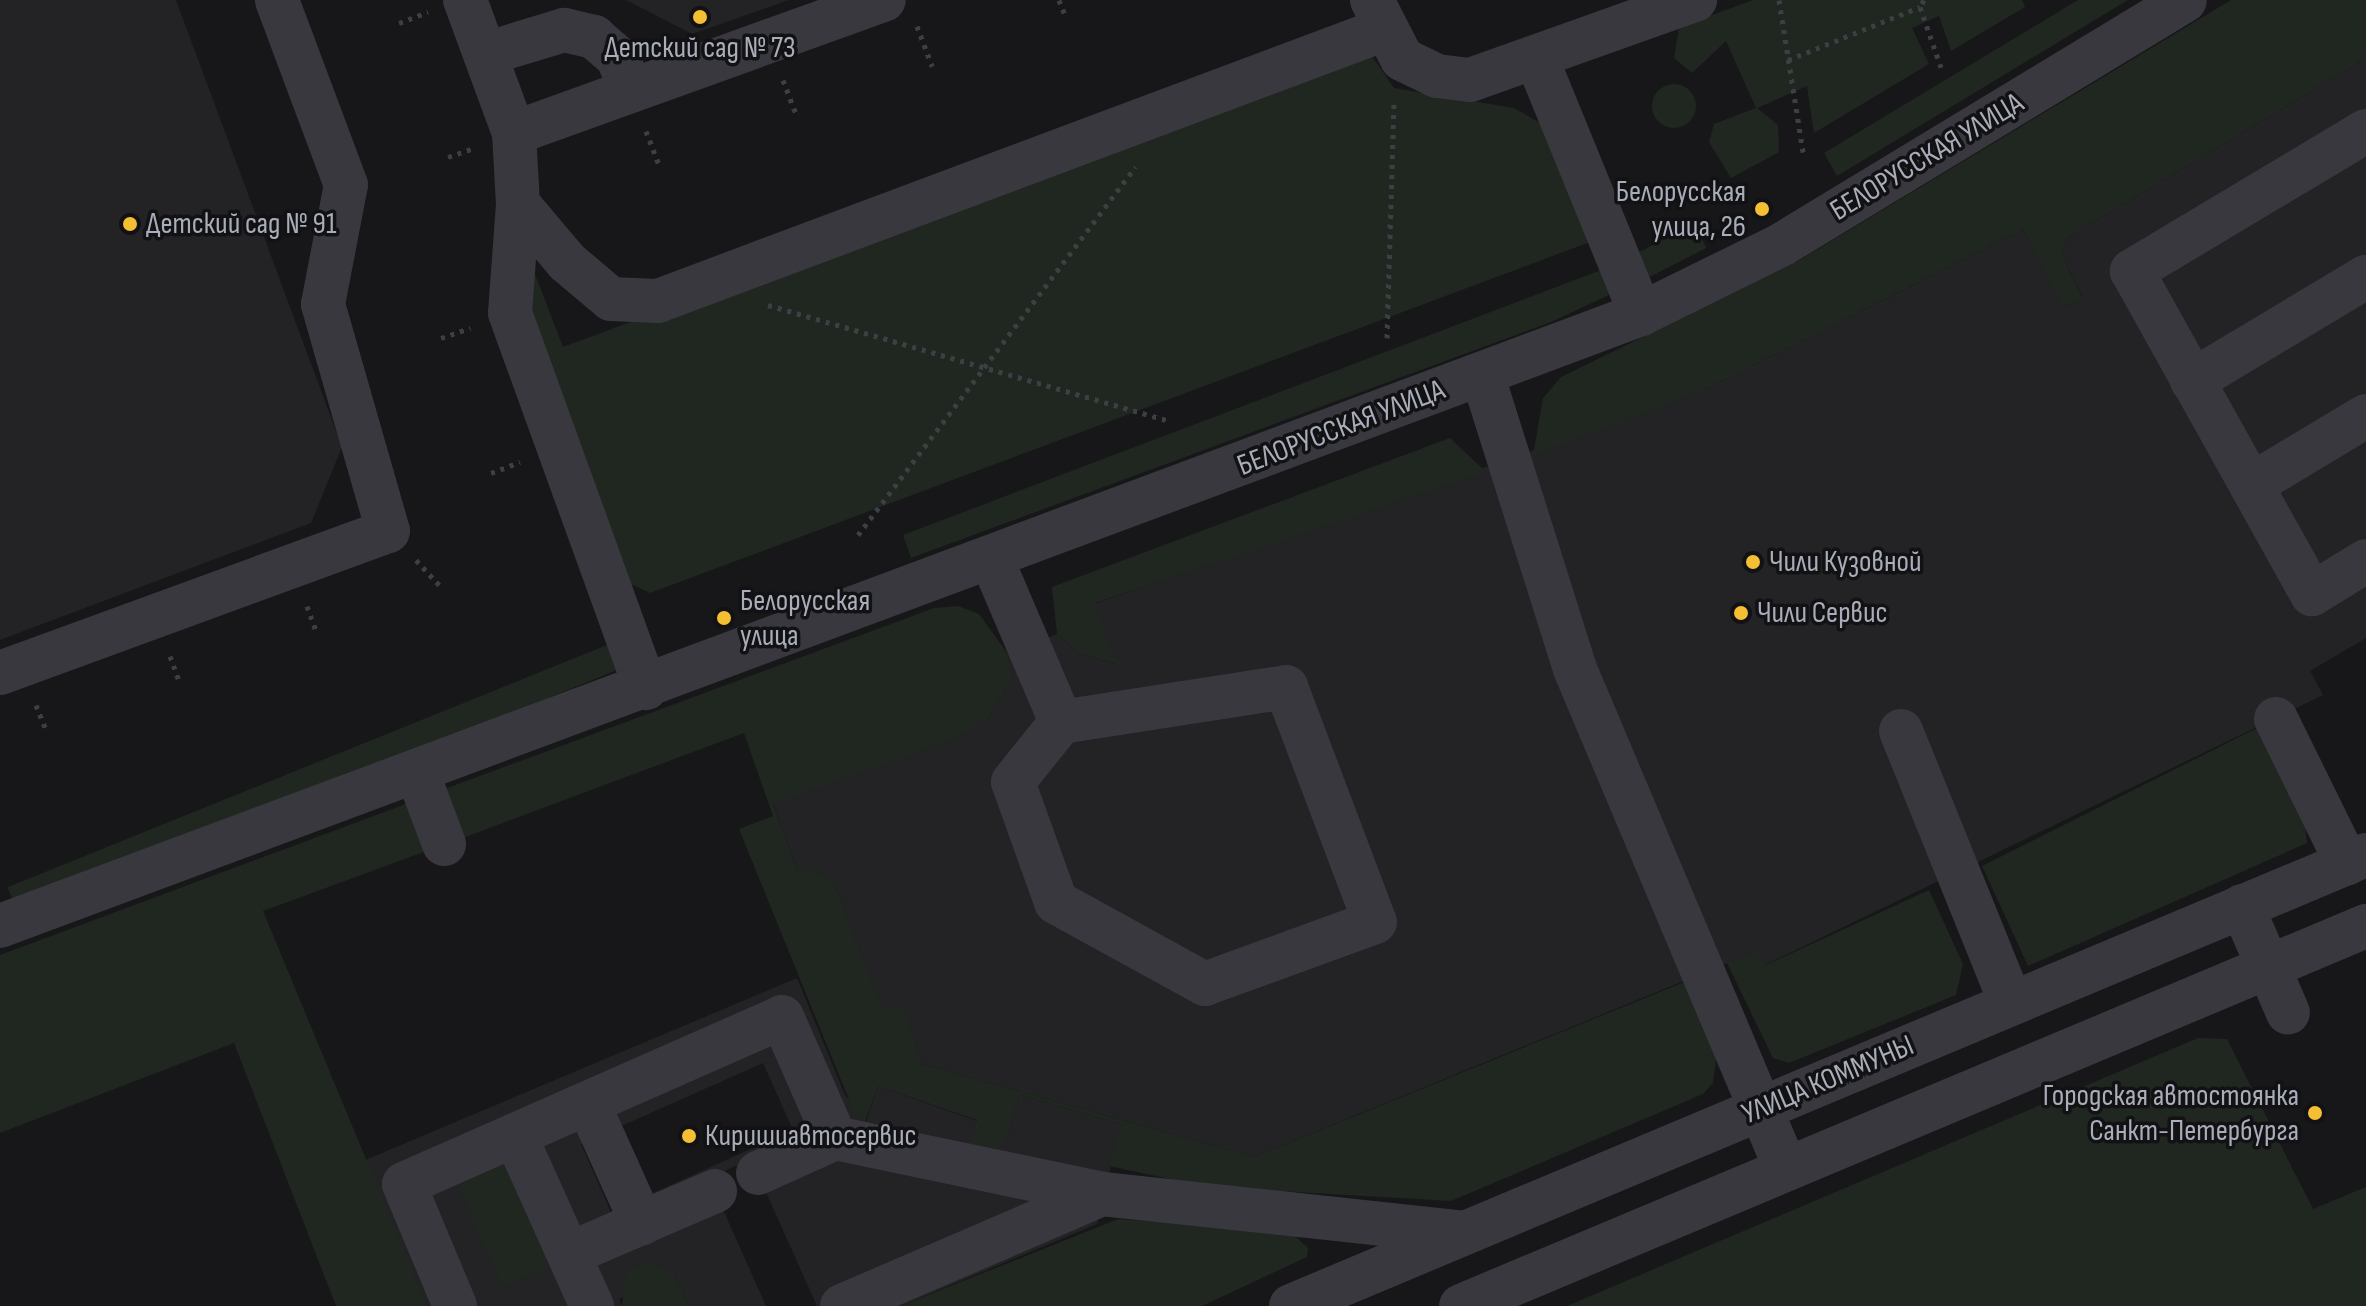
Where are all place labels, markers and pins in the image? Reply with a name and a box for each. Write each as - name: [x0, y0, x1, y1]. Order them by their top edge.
- marker: Детский сад № 73: [691, 8, 709, 26]
- place label: Детский сад № 73: [604, 30, 796, 66]
- place label: Белорусская улица, 26: [1616, 174, 1746, 244]
- marker: Белорусская улица, 26: [1753, 200, 1771, 218]
- place label: Детский сад № 91: [146, 206, 336, 242]
- marker: Детский сад № 91: [121, 215, 139, 233]
- place label: Чили Кузовной: [1769, 544, 1921, 580]
- marker: Чили Кузовной: [1744, 553, 1762, 571]
- place label: Белорусская улица: [740, 583, 870, 654]
- place label: Чили Сервис: [1757, 595, 1887, 631]
- marker: Чили Сервис: [1732, 604, 1750, 622]
- marker: Белорусская улица: [715, 609, 733, 627]
- place label: Городская автостоянка Санкт-Петербурга: [2043, 1078, 2299, 1148]
- marker: Городская автостоянка Санкт-Петербурга: [2306, 1104, 2324, 1122]
- place label: Киришиавтосервис: [705, 1118, 916, 1154]
- marker: Киришиавтосервис: [680, 1127, 698, 1145]

